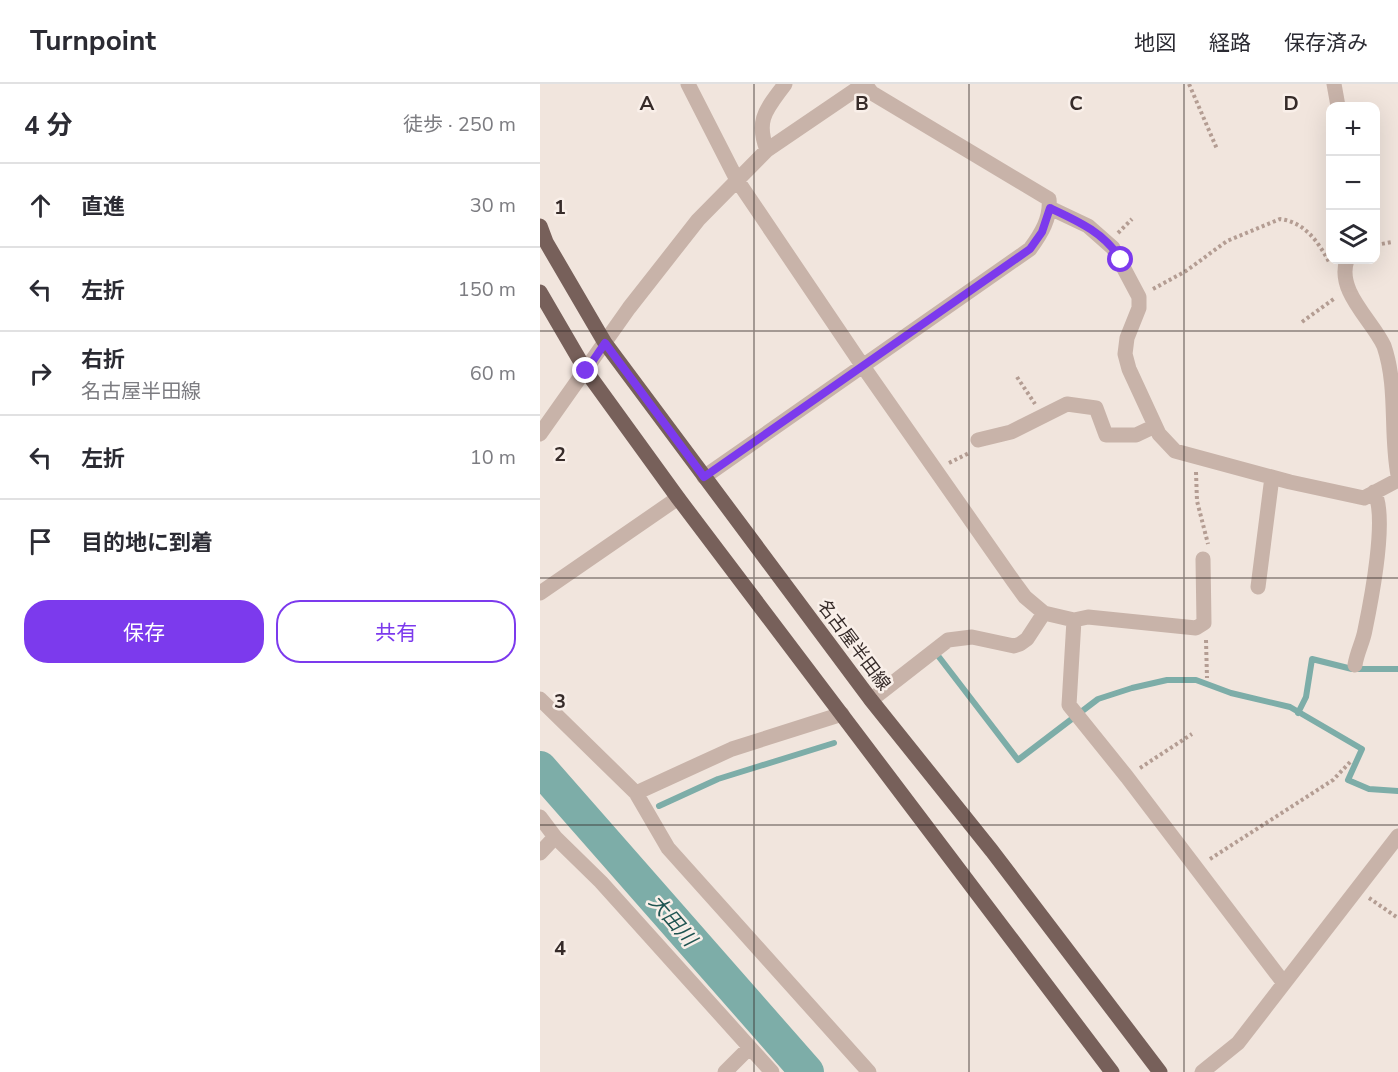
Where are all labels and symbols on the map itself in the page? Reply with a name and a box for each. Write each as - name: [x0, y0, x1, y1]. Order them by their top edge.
- text: A: [640, 90, 655, 117]
- text: B: [855, 90, 869, 117]
- text: C: [1069, 90, 1083, 117]
- text: D: [1283, 90, 1299, 117]
- text: 1: [554, 194, 566, 221]
- route start: [1107, 246, 1133, 272]
- route end: [572, 357, 598, 383]
- text: 2: [554, 441, 566, 468]
- street label: 名古屋半田線: [812, 595, 896, 695]
- text: 3: [554, 688, 566, 715]
- water label: 大田川: [643, 889, 704, 953]
- text: 4: [554, 935, 566, 962]

